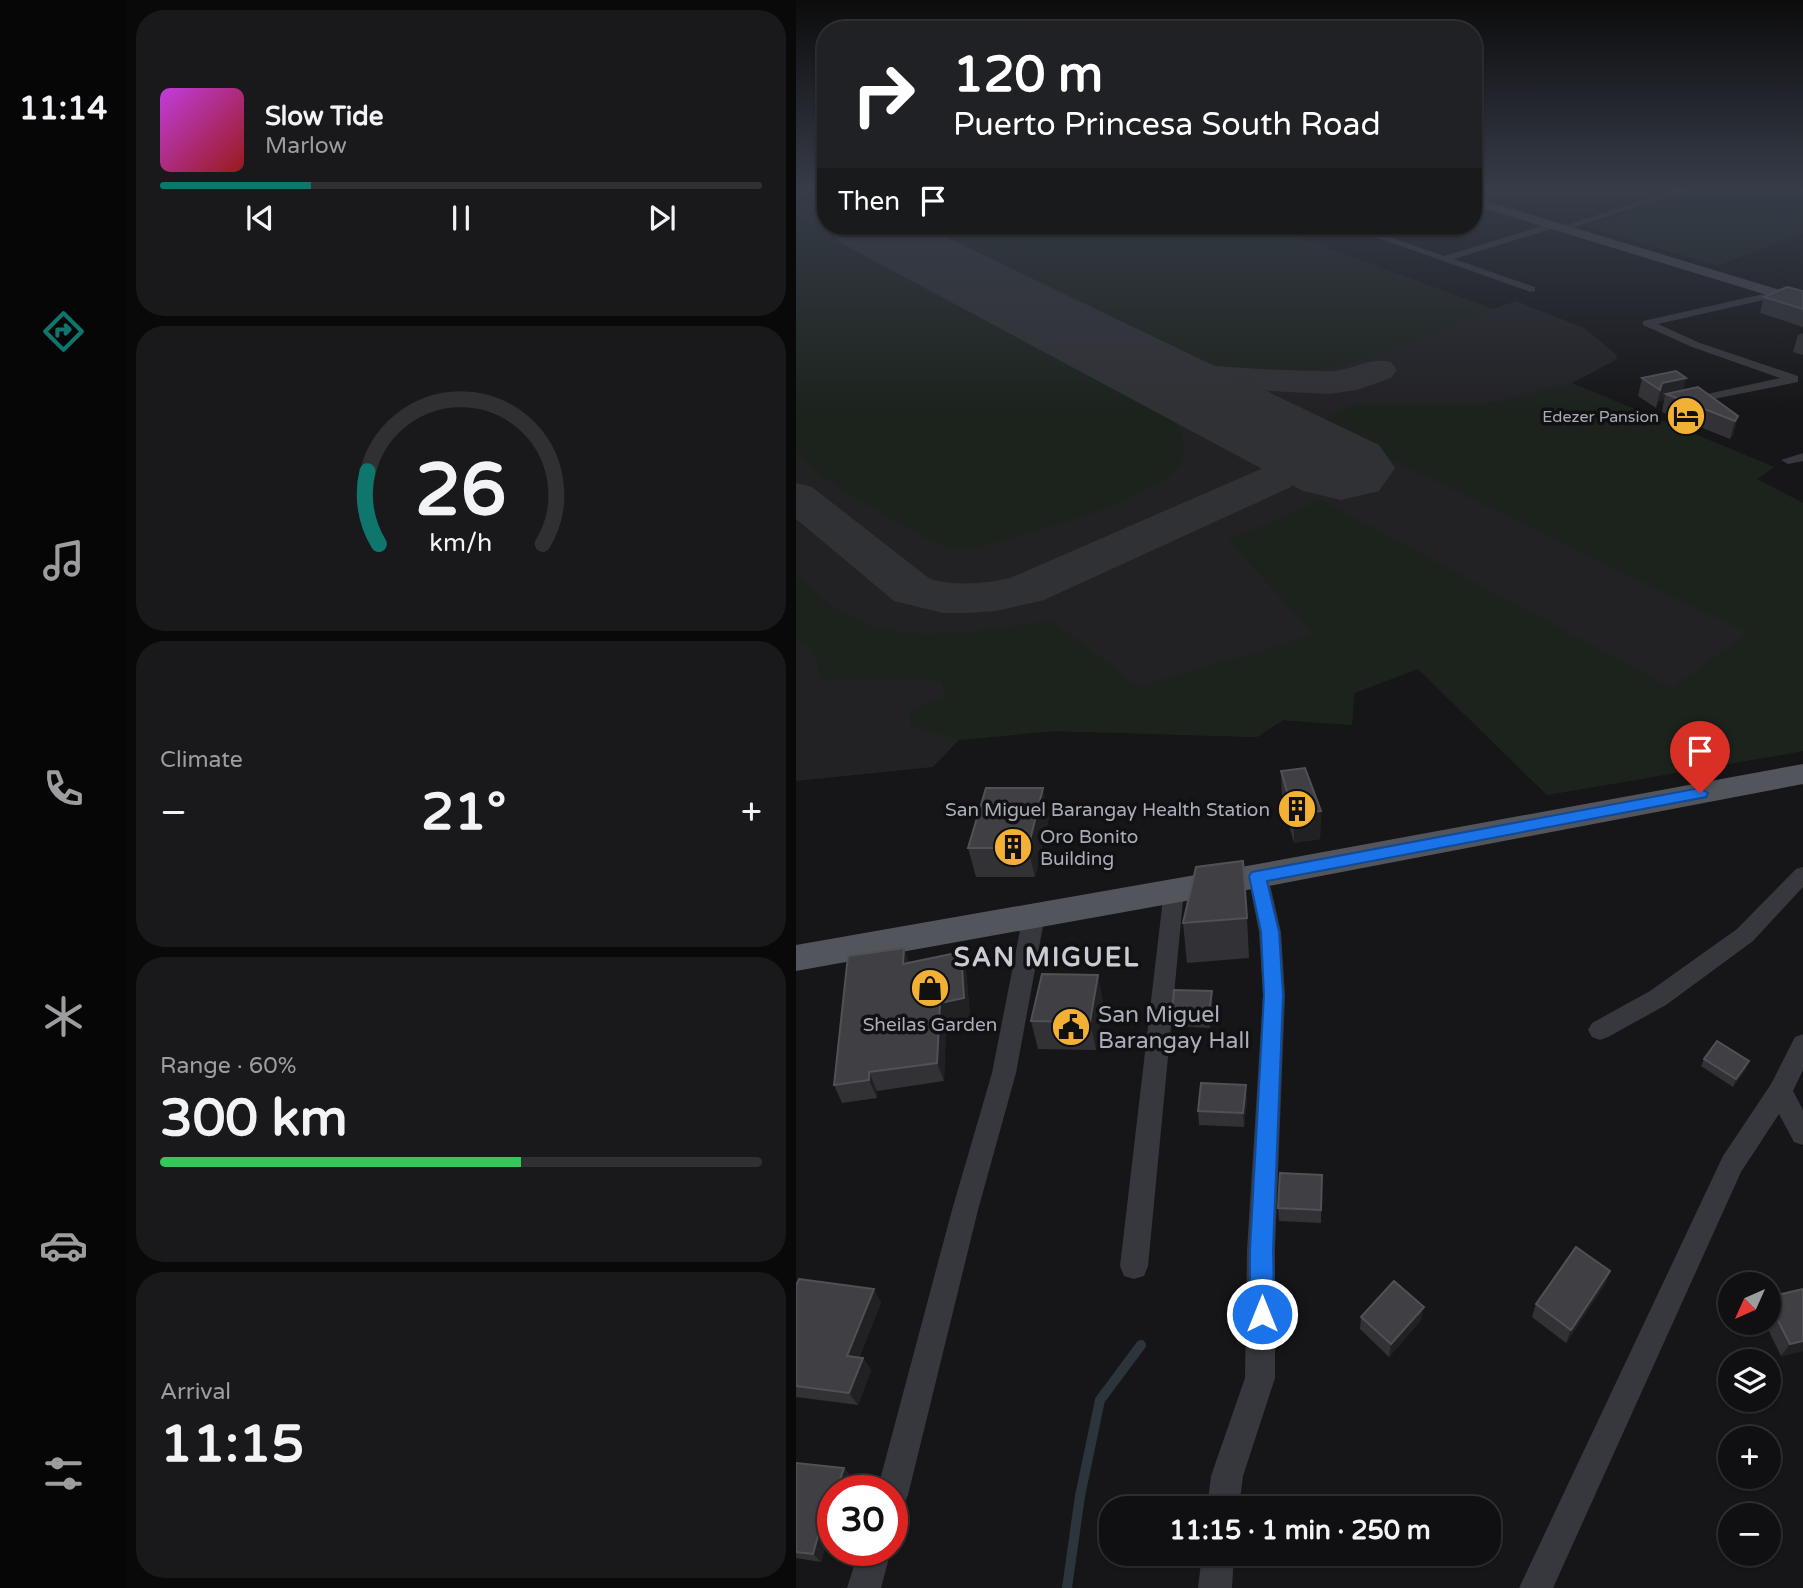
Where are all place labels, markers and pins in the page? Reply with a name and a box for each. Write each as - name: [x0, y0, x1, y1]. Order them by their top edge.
- hotel icon: Edezer Pansion: [1665, 395, 1707, 437]
- place label: Edezer Pansion: [1542, 407, 1659, 427]
- pin: [1670, 721, 1730, 793]
- building icon: San Miguel Barangay Health Station: [1276, 788, 1318, 830]
- place label: San Miguel Barangay Health Station: [945, 799, 1270, 821]
- building icon: Oro Bonito Building: [992, 826, 1034, 868]
- place label: Oro Bonito Building: [1040, 826, 1138, 870]
- shop icon: Sheilas Garden: [909, 967, 951, 1009]
- place label: San Miguel Barangay Hall: [1098, 1001, 1250, 1055]
- public building icon: San Miguel Barangay Hall: [1050, 1006, 1092, 1048]
- place label: Sheilas Garden: [863, 1014, 997, 1036]

